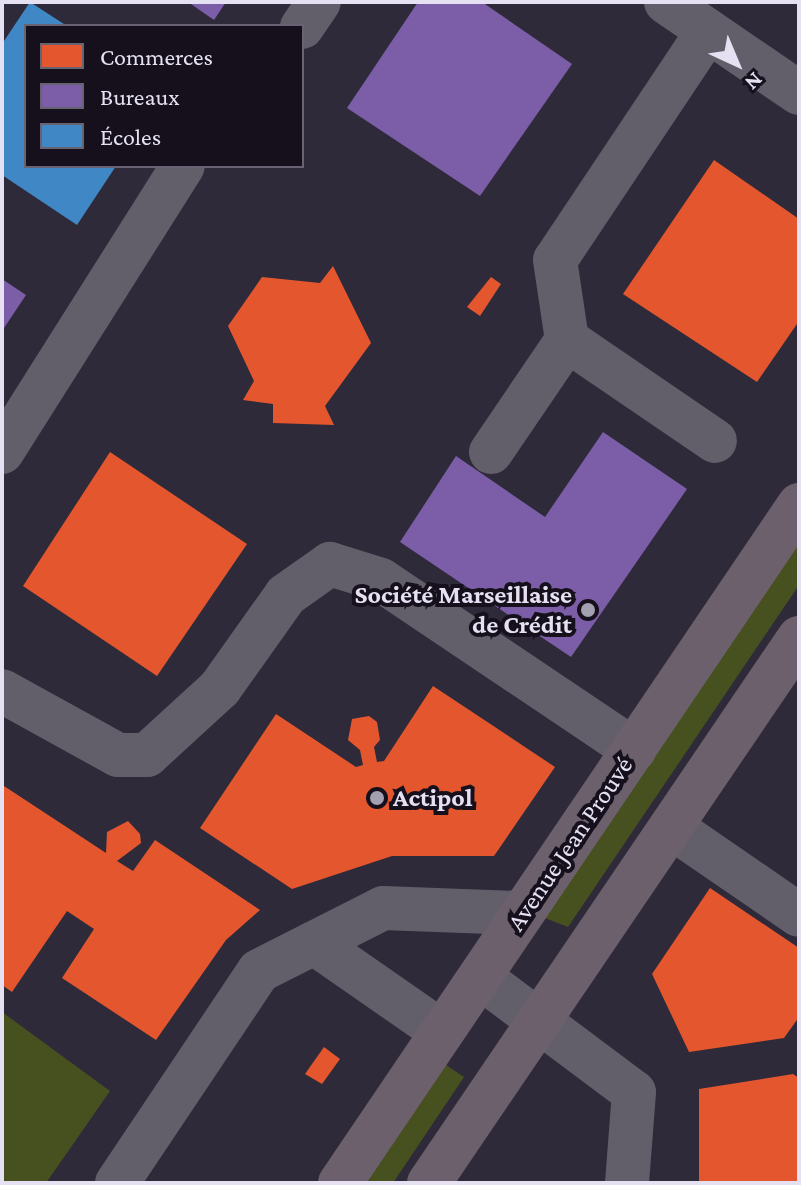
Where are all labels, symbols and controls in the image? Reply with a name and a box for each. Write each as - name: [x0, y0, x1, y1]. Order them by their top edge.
- legend: [24, 24, 304, 168]
- north arrow: [697, 24, 777, 104]
- text: Commerces: [100, 43, 213, 70]
- text: N: [740, 67, 768, 96]
- text: Bureaux: [100, 83, 180, 110]
- text: Écoles: [100, 123, 161, 150]
- place label: Société Marseillaise de Crédit: [354, 579, 572, 640]
- marker: Société Marseillaise de Crédit: [579, 601, 597, 619]
- street label: Avenue Jean Prouvé: [500, 751, 640, 937]
- place label: Actipol: [393, 782, 472, 814]
- marker: Actipol: [368, 789, 386, 807]

